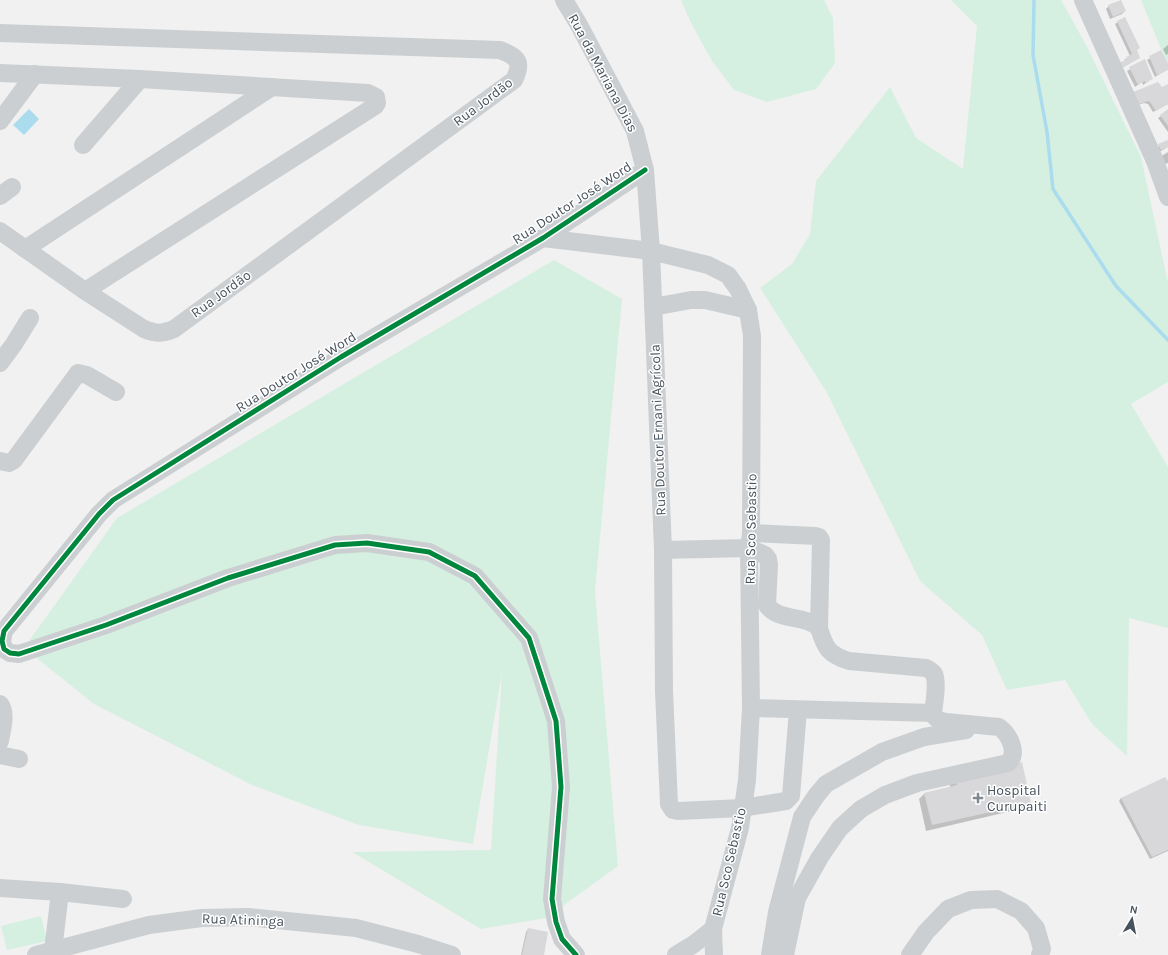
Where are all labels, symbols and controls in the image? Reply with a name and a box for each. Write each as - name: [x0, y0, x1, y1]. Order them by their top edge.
- street label: Rua da Mariana Dias: [565, 11, 641, 135]
- street label: Rua Jordão: [450, 74, 516, 130]
- street label: Rua Doutor José Word: [509, 158, 635, 248]
- street label: Rua Jordão: [188, 267, 254, 321]
- street label: Rua Doutor José Word: [233, 328, 359, 416]
- street label: Rua Doutor Ernani Agrícola: [647, 344, 669, 516]
- street label: Rua Sco Sebastio: [742, 473, 760, 585]
- place label: Hospital Curupaiti: [987, 782, 1047, 815]
- marker: Hospital Curupaiti: [972, 792, 984, 804]
- street label: Rua Sco Sebastio: [708, 806, 750, 918]
- north arrow: [1112, 899, 1152, 939]
- text: N: [1129, 903, 1139, 917]
- street label: Rua Atininga: [202, 910, 284, 930]

